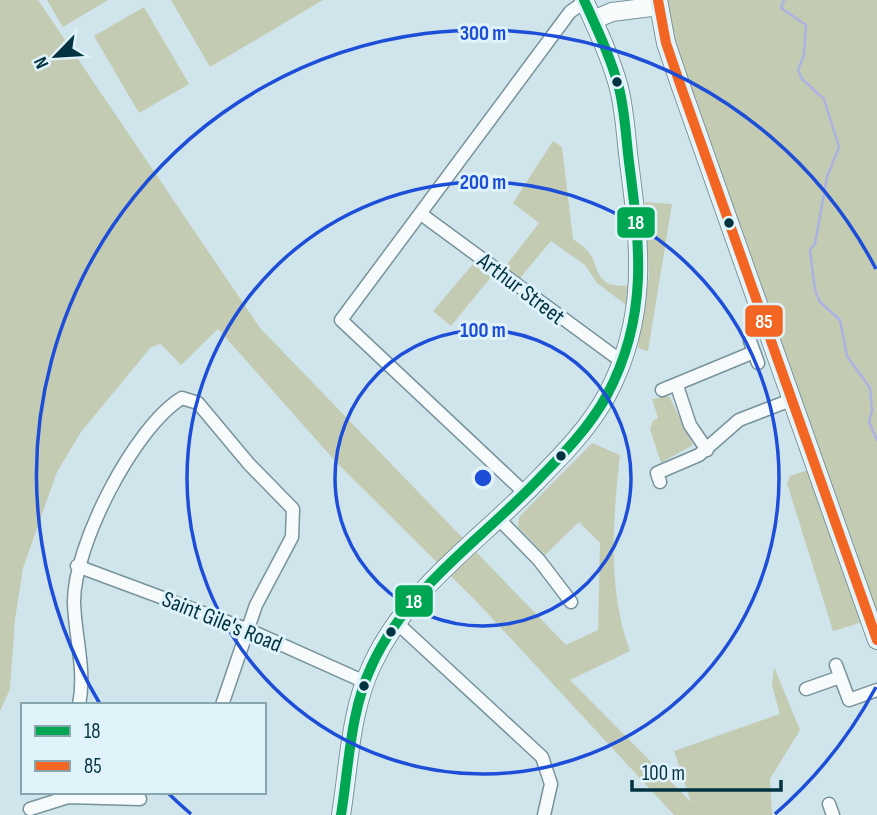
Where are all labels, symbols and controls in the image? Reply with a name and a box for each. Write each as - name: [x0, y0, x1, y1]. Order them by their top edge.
- north arrow: [21, 21, 91, 91]
- text: 300 m: [460, 21, 506, 46]
- text: N: [29, 53, 55, 72]
- unlabelled marker: [610, 75, 624, 89]
- text: 200 m: [460, 170, 506, 195]
- line badge: 18: [616, 206, 656, 239]
- text: 18: [628, 212, 644, 235]
- unlabelled marker: [722, 216, 736, 230]
- street label: Arthur Street: [471, 246, 570, 331]
- line badge: 85: [744, 304, 784, 338]
- text: 85: [755, 311, 773, 334]
- text: 100 m: [460, 318, 506, 343]
- unlabelled marker: [554, 449, 568, 463]
- centre of rings: [471, 466, 495, 490]
- line badge: 18: [394, 584, 434, 618]
- street label: Saint Gile's Road: [158, 585, 286, 659]
- text: 18: [406, 591, 422, 614]
- unlabelled marker: [384, 625, 398, 639]
- unlabelled marker: [357, 679, 371, 693]
- legend: [21, 703, 266, 794]
- text: 18: [84, 719, 101, 744]
- scale bar: [632, 748, 781, 792]
- text: 85: [84, 754, 102, 779]
- text: 100 m: [642, 761, 685, 786]

